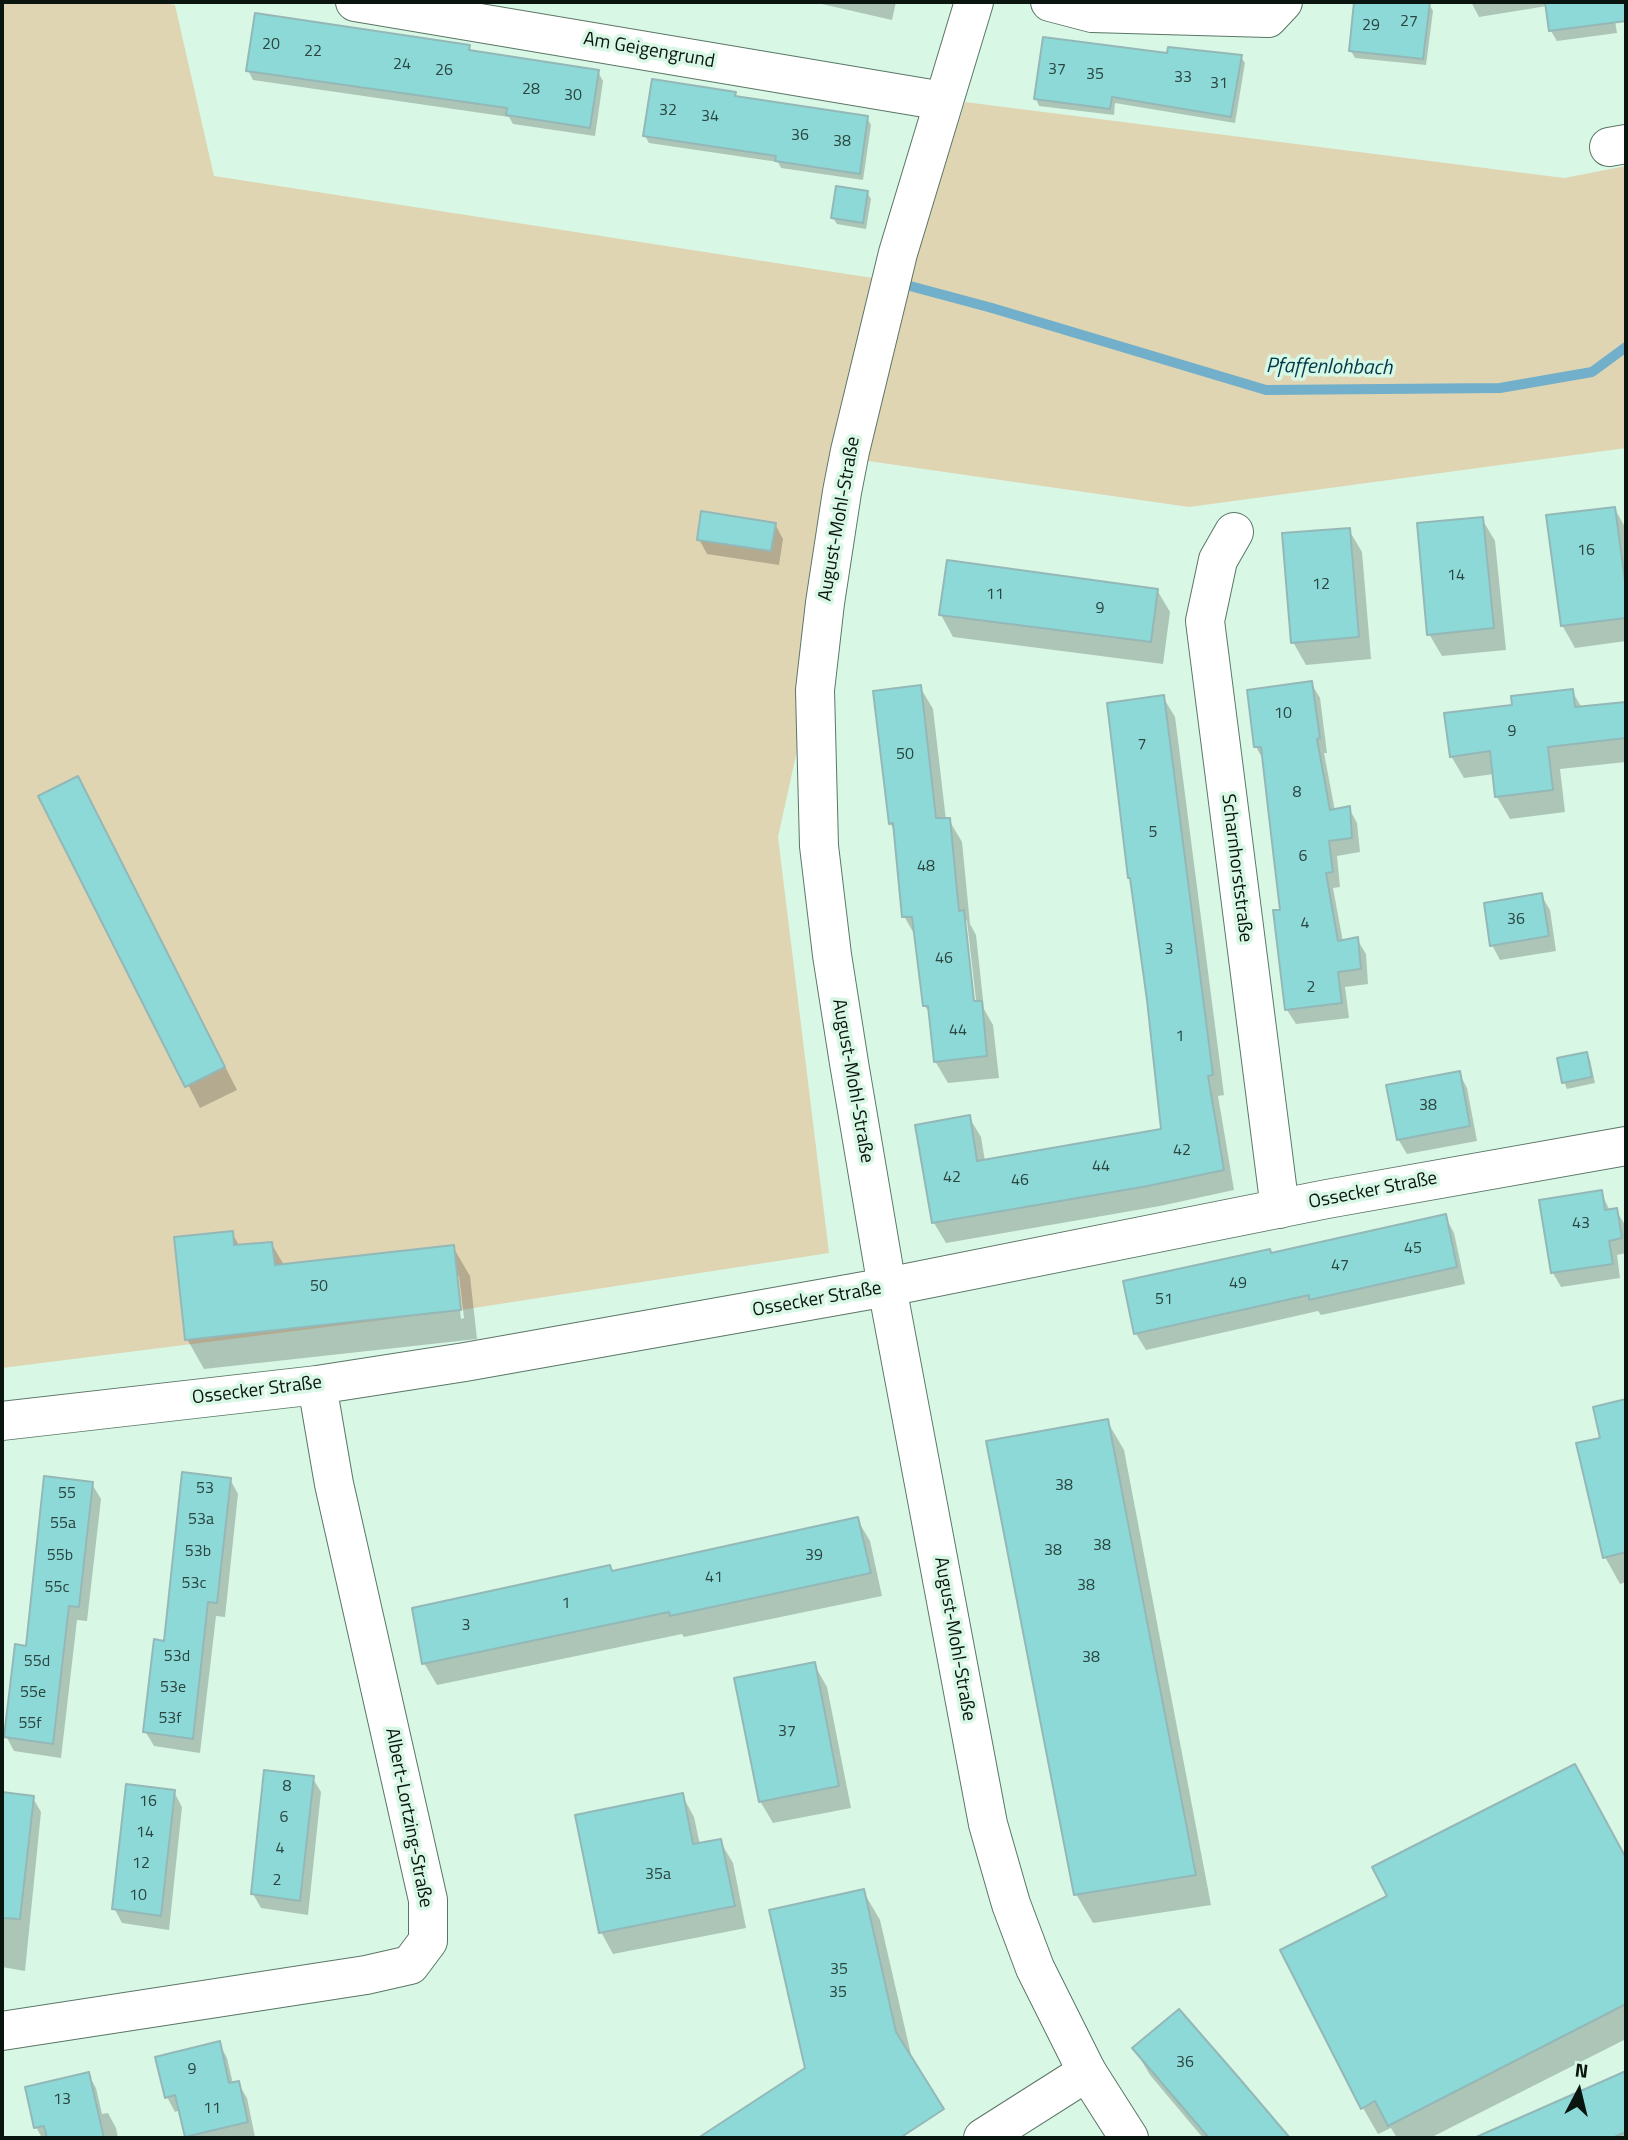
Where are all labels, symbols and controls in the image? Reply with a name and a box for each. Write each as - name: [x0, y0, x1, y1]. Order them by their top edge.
- house number: 27: [1400, 12, 1418, 32]
- house number: 29: [1362, 16, 1380, 36]
- street label: Am Geigengrund: [581, 28, 717, 74]
- house number: 20: [262, 35, 280, 55]
- house number: 22: [304, 42, 322, 62]
- house number: 24: [393, 55, 411, 75]
- house number: 37: [1048, 60, 1066, 80]
- house number: 26: [435, 61, 453, 81]
- house number: 35: [1086, 65, 1104, 85]
- house number: 33: [1174, 68, 1192, 88]
- house number: 31: [1210, 74, 1228, 94]
- house number: 28: [522, 80, 540, 100]
- house number: 30: [564, 86, 582, 106]
- house number: 32: [659, 101, 677, 121]
- house number: 34: [701, 107, 719, 127]
- house number: 36: [791, 126, 809, 146]
- house number: 38: [833, 132, 851, 152]
- water label: Pfaffenlohbach: [1266, 354, 1392, 382]
- street label: August-Mohl-Straße: [814, 435, 866, 603]
- house number: 16: [1577, 541, 1595, 561]
- house number: 14: [1447, 566, 1465, 586]
- house number: 12: [1312, 575, 1330, 595]
- house number: 11: [986, 585, 1004, 605]
- house number: 9: [1096, 599, 1104, 619]
- house number: 10: [1274, 704, 1292, 724]
- house number: 9: [1508, 722, 1516, 742]
- house number: 7: [1138, 735, 1146, 755]
- house number: 50: [896, 745, 914, 765]
- house number: 8: [1293, 783, 1301, 803]
- street label: Scharnhorststraße: [1216, 792, 1256, 944]
- house number: 5: [1149, 823, 1157, 843]
- house number: 6: [1299, 847, 1307, 867]
- house number: 48: [917, 857, 935, 877]
- house number: 36: [1507, 910, 1525, 930]
- house number: 4: [1301, 914, 1309, 934]
- house number: 3: [1165, 940, 1173, 960]
- house number: 46: [935, 949, 953, 969]
- house number: 2: [1307, 978, 1315, 998]
- street label: August-Mohl-Straße: [826, 997, 878, 1165]
- house number: 44: [949, 1021, 967, 1041]
- house number: 1: [1176, 1027, 1184, 1047]
- house number: 38: [1419, 1096, 1437, 1116]
- house number: 42: [1173, 1141, 1191, 1161]
- house number: 44: [1092, 1157, 1110, 1177]
- street label: Ossecker Straße: [1307, 1167, 1439, 1215]
- house number: 42: [943, 1168, 961, 1188]
- house number: 46: [1011, 1171, 1029, 1191]
- house number: 43: [1572, 1214, 1590, 1234]
- house number: 45: [1404, 1239, 1422, 1259]
- house number: 47: [1331, 1256, 1349, 1276]
- house number: 49: [1229, 1274, 1247, 1294]
- house number: 50: [310, 1277, 328, 1297]
- street label: Ossecker Straße: [751, 1277, 883, 1323]
- house number: 51: [1155, 1290, 1173, 1310]
- street label: Ossecker Straße: [191, 1372, 323, 1410]
- house number: 38: [1055, 1476, 1073, 1496]
- house number: 53: [196, 1479, 214, 1499]
- house number: 55: [58, 1484, 76, 1504]
- house number: 53a: [188, 1510, 214, 1530]
- house number: 55a: [50, 1514, 76, 1534]
- house number: 38: [1093, 1536, 1111, 1556]
- house number: 38: [1044, 1541, 1062, 1561]
- house number: 53b: [185, 1542, 211, 1562]
- house number: 55b: [47, 1546, 73, 1566]
- house number: 39: [805, 1546, 823, 1566]
- street label: August-Mohl-Straße: [928, 1555, 980, 1723]
- house number: 41: [705, 1568, 723, 1588]
- house number: 53c: [182, 1574, 206, 1594]
- house number: 38: [1077, 1576, 1095, 1596]
- house number: 55c: [45, 1578, 69, 1598]
- house number: 1: [562, 1594, 570, 1614]
- house number: 3: [462, 1616, 470, 1636]
- house number: 53d: [164, 1647, 190, 1667]
- house number: 38: [1082, 1648, 1100, 1668]
- house number: 55d: [24, 1652, 50, 1672]
- house number: 53e: [160, 1678, 186, 1698]
- house number: 55e: [20, 1683, 46, 1703]
- house number: 53f: [158, 1709, 182, 1729]
- house number: 55f: [18, 1714, 42, 1734]
- house number: 37: [778, 1722, 796, 1742]
- street label: Albert-Lortzing-Straße: [379, 1726, 437, 1910]
- house number: 8: [283, 1777, 291, 1797]
- house number: 16: [139, 1792, 157, 1812]
- house number: 6: [280, 1808, 288, 1828]
- house number: 14: [136, 1823, 154, 1843]
- house number: 4: [276, 1839, 284, 1859]
- house number: 12: [132, 1854, 150, 1874]
- house number: 35a: [645, 1865, 671, 1885]
- house number: 2: [273, 1871, 281, 1891]
- house number: 10: [129, 1886, 147, 1906]
- house number: 35: [830, 1960, 848, 1980]
- house number: 35: [829, 1983, 847, 2003]
- house number: 36: [1176, 2053, 1194, 2073]
- text: N: [1573, 2054, 1590, 2085]
- north arrow: [1544, 2056, 1614, 2126]
- house number: 9: [188, 2060, 196, 2080]
- house number: 13: [53, 2090, 71, 2110]
- house number: 11: [203, 2099, 221, 2119]

